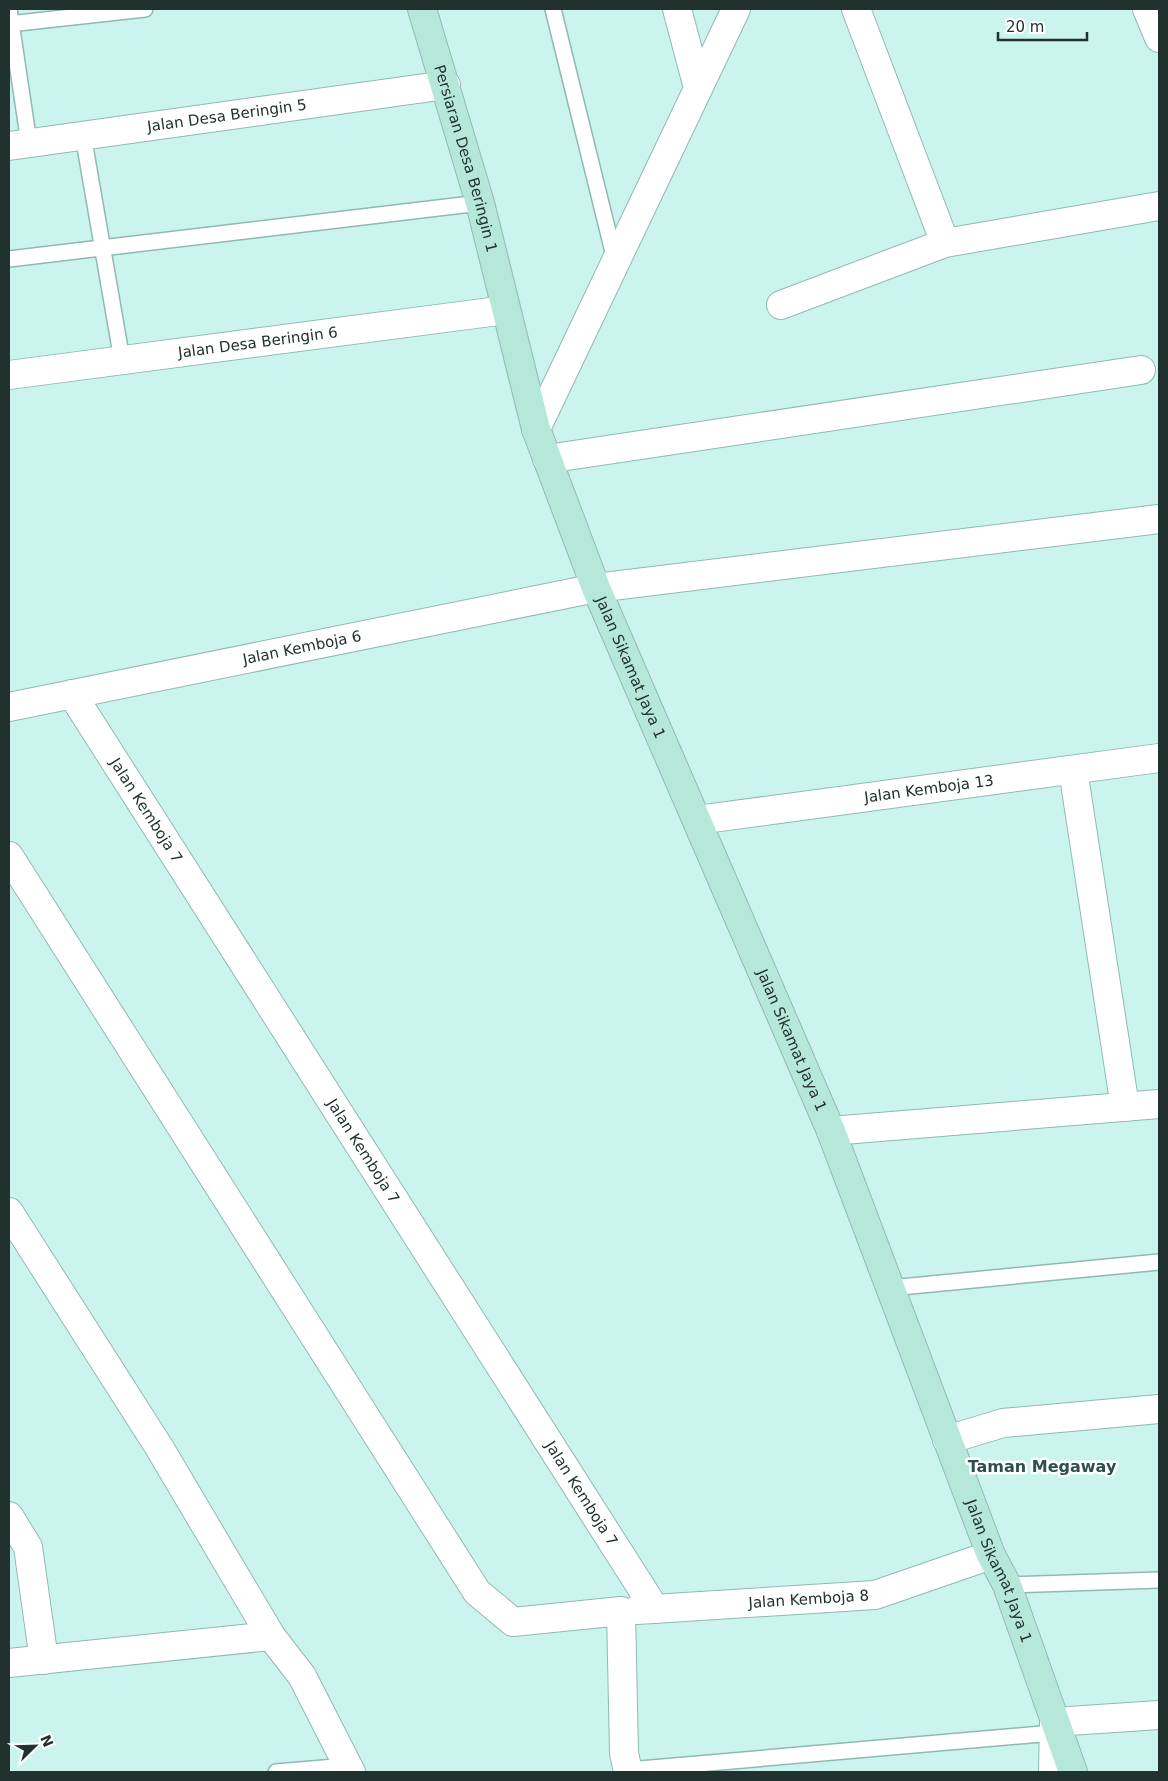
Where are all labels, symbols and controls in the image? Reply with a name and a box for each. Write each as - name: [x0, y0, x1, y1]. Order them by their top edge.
- scale bar: [998, 10, 1087, 42]
- text: 20 m: [1006, 18, 1044, 36]
- street label: Persiaran Desa Beringin 1: [430, 63, 501, 254]
- street label: Jalan Desa Beringin 5: [145, 96, 308, 136]
- street label: Jalan Desa Beringin 6: [176, 323, 339, 362]
- street label: Jalan Sikamat Jaya 1: [591, 593, 669, 741]
- street label: Jalan Kemboja 6: [240, 627, 363, 669]
- street label: Jalan Kemboja 7: [106, 754, 186, 866]
- street label: Jalan Kemboja 13: [862, 771, 995, 807]
- street label: Jalan Sikamat Jaya 1: [753, 965, 830, 1114]
- street label: Jalan Kemboja 7: [323, 1095, 403, 1207]
- street label: Jalan Kemboja 7: [541, 1437, 621, 1549]
- district label: Taman Megaway: [968, 1457, 1117, 1476]
- street label: Jalan Sikamat Jaya 1: [961, 1496, 1036, 1645]
- street label: Jalan Kemboja 8: [747, 1586, 869, 1612]
- north arrow: [10, 1721, 60, 1771]
- text: N: [37, 1732, 57, 1749]

